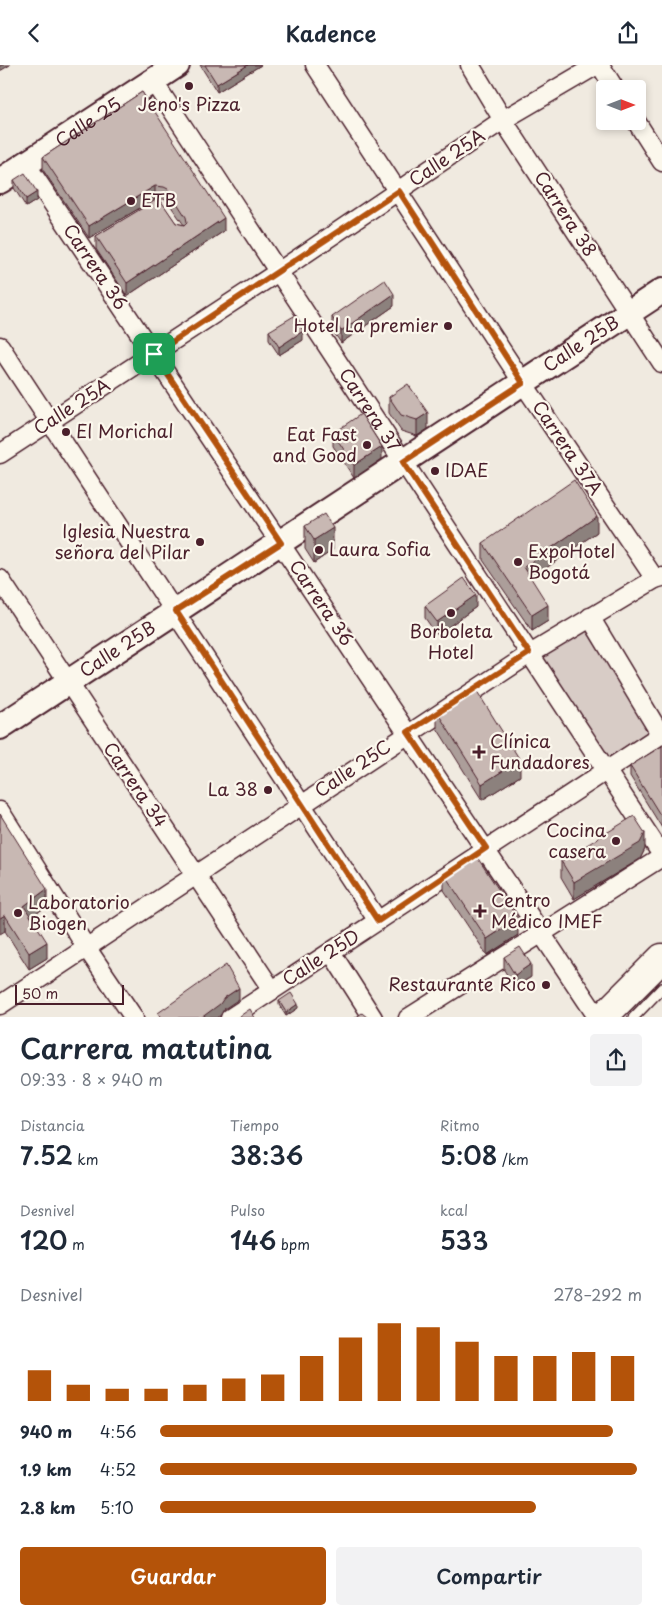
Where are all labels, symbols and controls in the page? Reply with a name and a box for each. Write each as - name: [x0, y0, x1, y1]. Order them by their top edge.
- text: Kadence: [285, 16, 377, 49]
- icon: back: [20, 19, 48, 47]
- icon: share: [614, 19, 642, 47]
- marker: Jeno's Pizza: [183, 80, 195, 92]
- north arrow: [596, 80, 646, 130]
- map controls: [596, 80, 646, 130]
- street label: Calle 25: [49, 90, 126, 153]
- place label: Jeno's Pizza: [138, 90, 241, 117]
- street label: Calle 25A: [403, 121, 490, 192]
- street label: Carrera 38: [528, 165, 604, 261]
- place label: ETB: [141, 186, 176, 213]
- marker: ETB: [125, 195, 137, 207]
- street label: Carrera 36: [57, 218, 135, 315]
- street label: Calle 25B: [537, 308, 624, 378]
- place label: Hotel La premier: [293, 311, 439, 338]
- marker: Hotel La premier: [442, 320, 454, 332]
- pin: [133, 333, 175, 375]
- icon: arrive: [140, 340, 168, 368]
- street label: Carrera 37: [333, 362, 408, 457]
- street label: Calle 25A: [27, 371, 115, 441]
- street label: Carrera 37A: [527, 394, 610, 500]
- place label: El Morichal: [76, 417, 173, 444]
- place label: Eat Fast and Good: [273, 420, 357, 468]
- marker: El Morichal: [60, 426, 72, 438]
- marker: Eat Fast and Good: [361, 439, 373, 451]
- place label: IDAE: [445, 456, 489, 483]
- marker: IDAE: [429, 465, 441, 477]
- place label: Iglesia Nuestra señora del Pilar: [55, 517, 190, 565]
- place label: Laura Sofia: [329, 535, 431, 562]
- marker: Iglesia Nuestra señora del Pilar: [194, 536, 206, 548]
- place label: ExpoHotel Bogotá: [528, 537, 615, 585]
- marker: Laura Sofia: [313, 544, 325, 556]
- street label: Carrera 36: [283, 554, 361, 651]
- marker: ExpoHotel Bogotá: [512, 556, 524, 568]
- marker: Borboleta Hotel: [445, 607, 457, 619]
- street label: Calle 25B: [73, 613, 160, 683]
- place label: Borboleta Hotel: [410, 617, 493, 665]
- place label: Clínica Fundadores: [490, 727, 590, 775]
- street label: Calle 25C: [309, 732, 396, 803]
- street label: Carrera 34: [98, 736, 175, 832]
- marker: Clínica Fundadores: [472, 745, 486, 759]
- place label: La 38: [208, 775, 258, 802]
- marker: La 38: [262, 784, 274, 796]
- place label: Cocina casera: [546, 816, 607, 864]
- marker: Cocina casera: [610, 835, 622, 847]
- place label: Centro Médico IMEF: [491, 886, 602, 934]
- place label: Laboratorio Biogen: [28, 888, 130, 936]
- marker: Centro Médico IMEF: [473, 904, 487, 918]
- marker: Laboratorio Biogen: [12, 907, 24, 919]
- street label: Calle 25D: [276, 922, 364, 992]
- place label: Restaurante Rico: [388, 970, 536, 997]
- marker: Restaurante Rico: [540, 979, 552, 991]
- scale bar: [15, 983, 124, 1006]
- text: 50 m: [22, 983, 58, 1004]
- text: Carrera matutina: [20, 1026, 272, 1069]
- button: share: [590, 1034, 642, 1086]
- text: 09:33 · 8 × 940 m: [20, 1067, 163, 1091]
- text: Distancia: [20, 1115, 85, 1136]
- text: Tiempo: [230, 1115, 279, 1136]
- text: Ritmo: [440, 1115, 479, 1136]
- text: 7.52: [20, 1136, 73, 1174]
- text: 38:36: [230, 1136, 303, 1174]
- text: 5:08: [440, 1136, 497, 1174]
- text: km: [73, 1149, 98, 1170]
- text: /km: [497, 1149, 529, 1170]
- text: Desnivel: [20, 1200, 75, 1221]
- text: Pulso: [230, 1200, 265, 1221]
- text: kcal: [440, 1200, 468, 1221]
- text: 120: [20, 1221, 68, 1259]
- text: 146: [230, 1221, 276, 1259]
- text: 533: [440, 1221, 488, 1259]
- text: m: [68, 1234, 85, 1255]
- text: bpm: [276, 1234, 310, 1255]
- text: Desnivel: [20, 1282, 82, 1306]
- text: 278–292 m: [553, 1282, 642, 1306]
- text: 940 m: [20, 1419, 72, 1443]
- text: 4:56: [100, 1419, 137, 1443]
- text: 1.9 km: [20, 1457, 72, 1481]
- text: 4:52: [100, 1457, 136, 1481]
- text: 2.8 km: [20, 1495, 75, 1519]
- text: 5:10: [100, 1495, 134, 1519]
- button: Guardar: [20, 1547, 326, 1605]
- button: Compartir: [336, 1547, 642, 1605]

